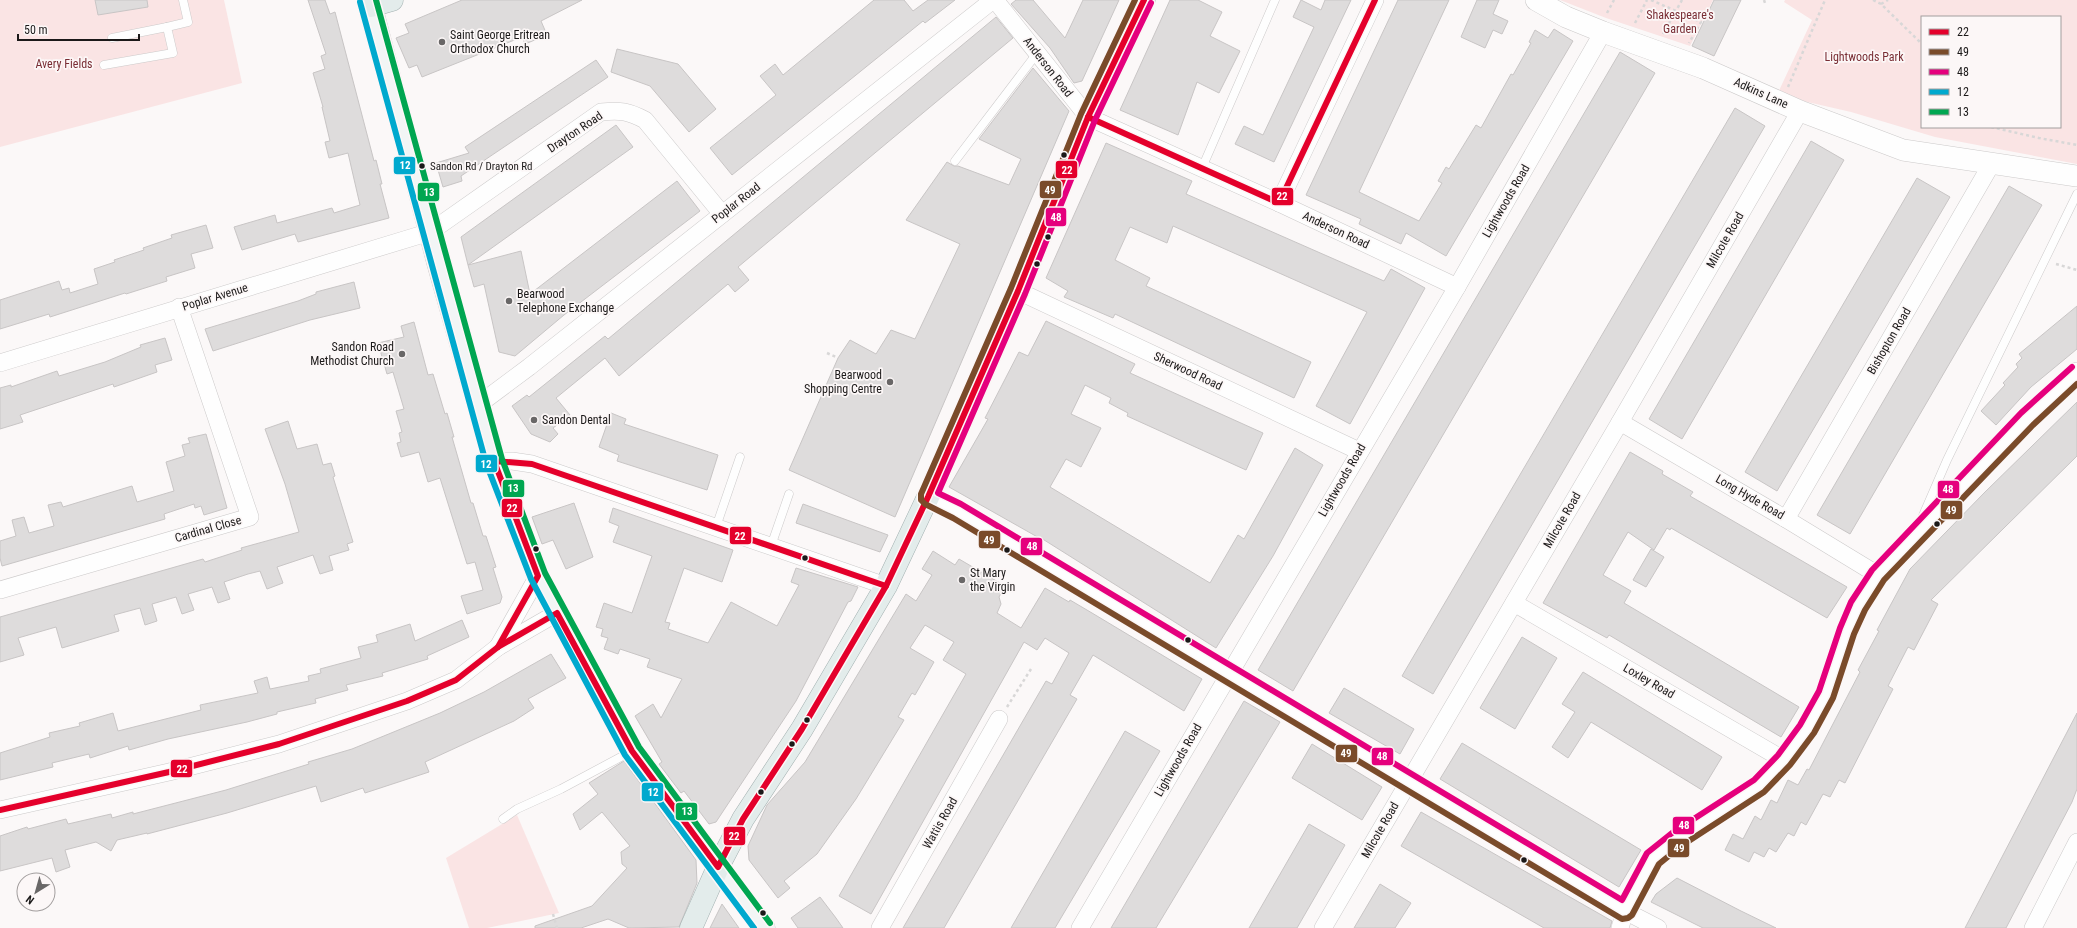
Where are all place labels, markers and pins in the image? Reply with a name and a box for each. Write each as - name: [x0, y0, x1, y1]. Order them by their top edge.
- place label: Saint George Eritrean Orthodox Church: [450, 28, 550, 56]
- marker: Saint George Eritrean Orthodox Church: [437, 37, 447, 47]
- unlabelled marker: [1059, 150, 1069, 160]
- place label: Sandon Rd / Drayton Rd: [430, 160, 533, 173]
- marker: Sandon Rd / Drayton Rd: [417, 161, 427, 171]
- unlabelled marker: [1043, 232, 1053, 242]
- unlabelled marker: [1032, 259, 1042, 269]
- place label: Bearwood Telephone Exchange: [517, 287, 615, 315]
- marker: Bearwood Telephone Exchange: [504, 296, 514, 306]
- place label: Sandon Road Methodist Church: [310, 340, 394, 368]
- marker: Sandon Road Methodist Church: [397, 349, 407, 359]
- place label: Bearwood Shopping Centre: [804, 368, 882, 396]
- marker: Bearwood Shopping Centre: [885, 377, 895, 387]
- place label: Sandon Dental: [542, 413, 611, 427]
- marker: Sandon Dental: [529, 415, 539, 425]
- unlabelled marker: [1932, 519, 1942, 529]
- unlabelled marker: [531, 544, 541, 554]
- unlabelled marker: [1002, 545, 1012, 555]
- unlabelled marker: [800, 553, 810, 563]
- place label: St Mary the Virgin: [970, 566, 1015, 594]
- marker: St Mary the Virgin: [957, 575, 967, 585]
- unlabelled marker: [1183, 635, 1193, 645]
- unlabelled marker: [802, 715, 812, 725]
- unlabelled marker: [787, 739, 797, 749]
- unlabelled marker: [756, 787, 766, 797]
- unlabelled marker: [1519, 855, 1529, 865]
- unlabelled marker: [758, 908, 768, 918]

